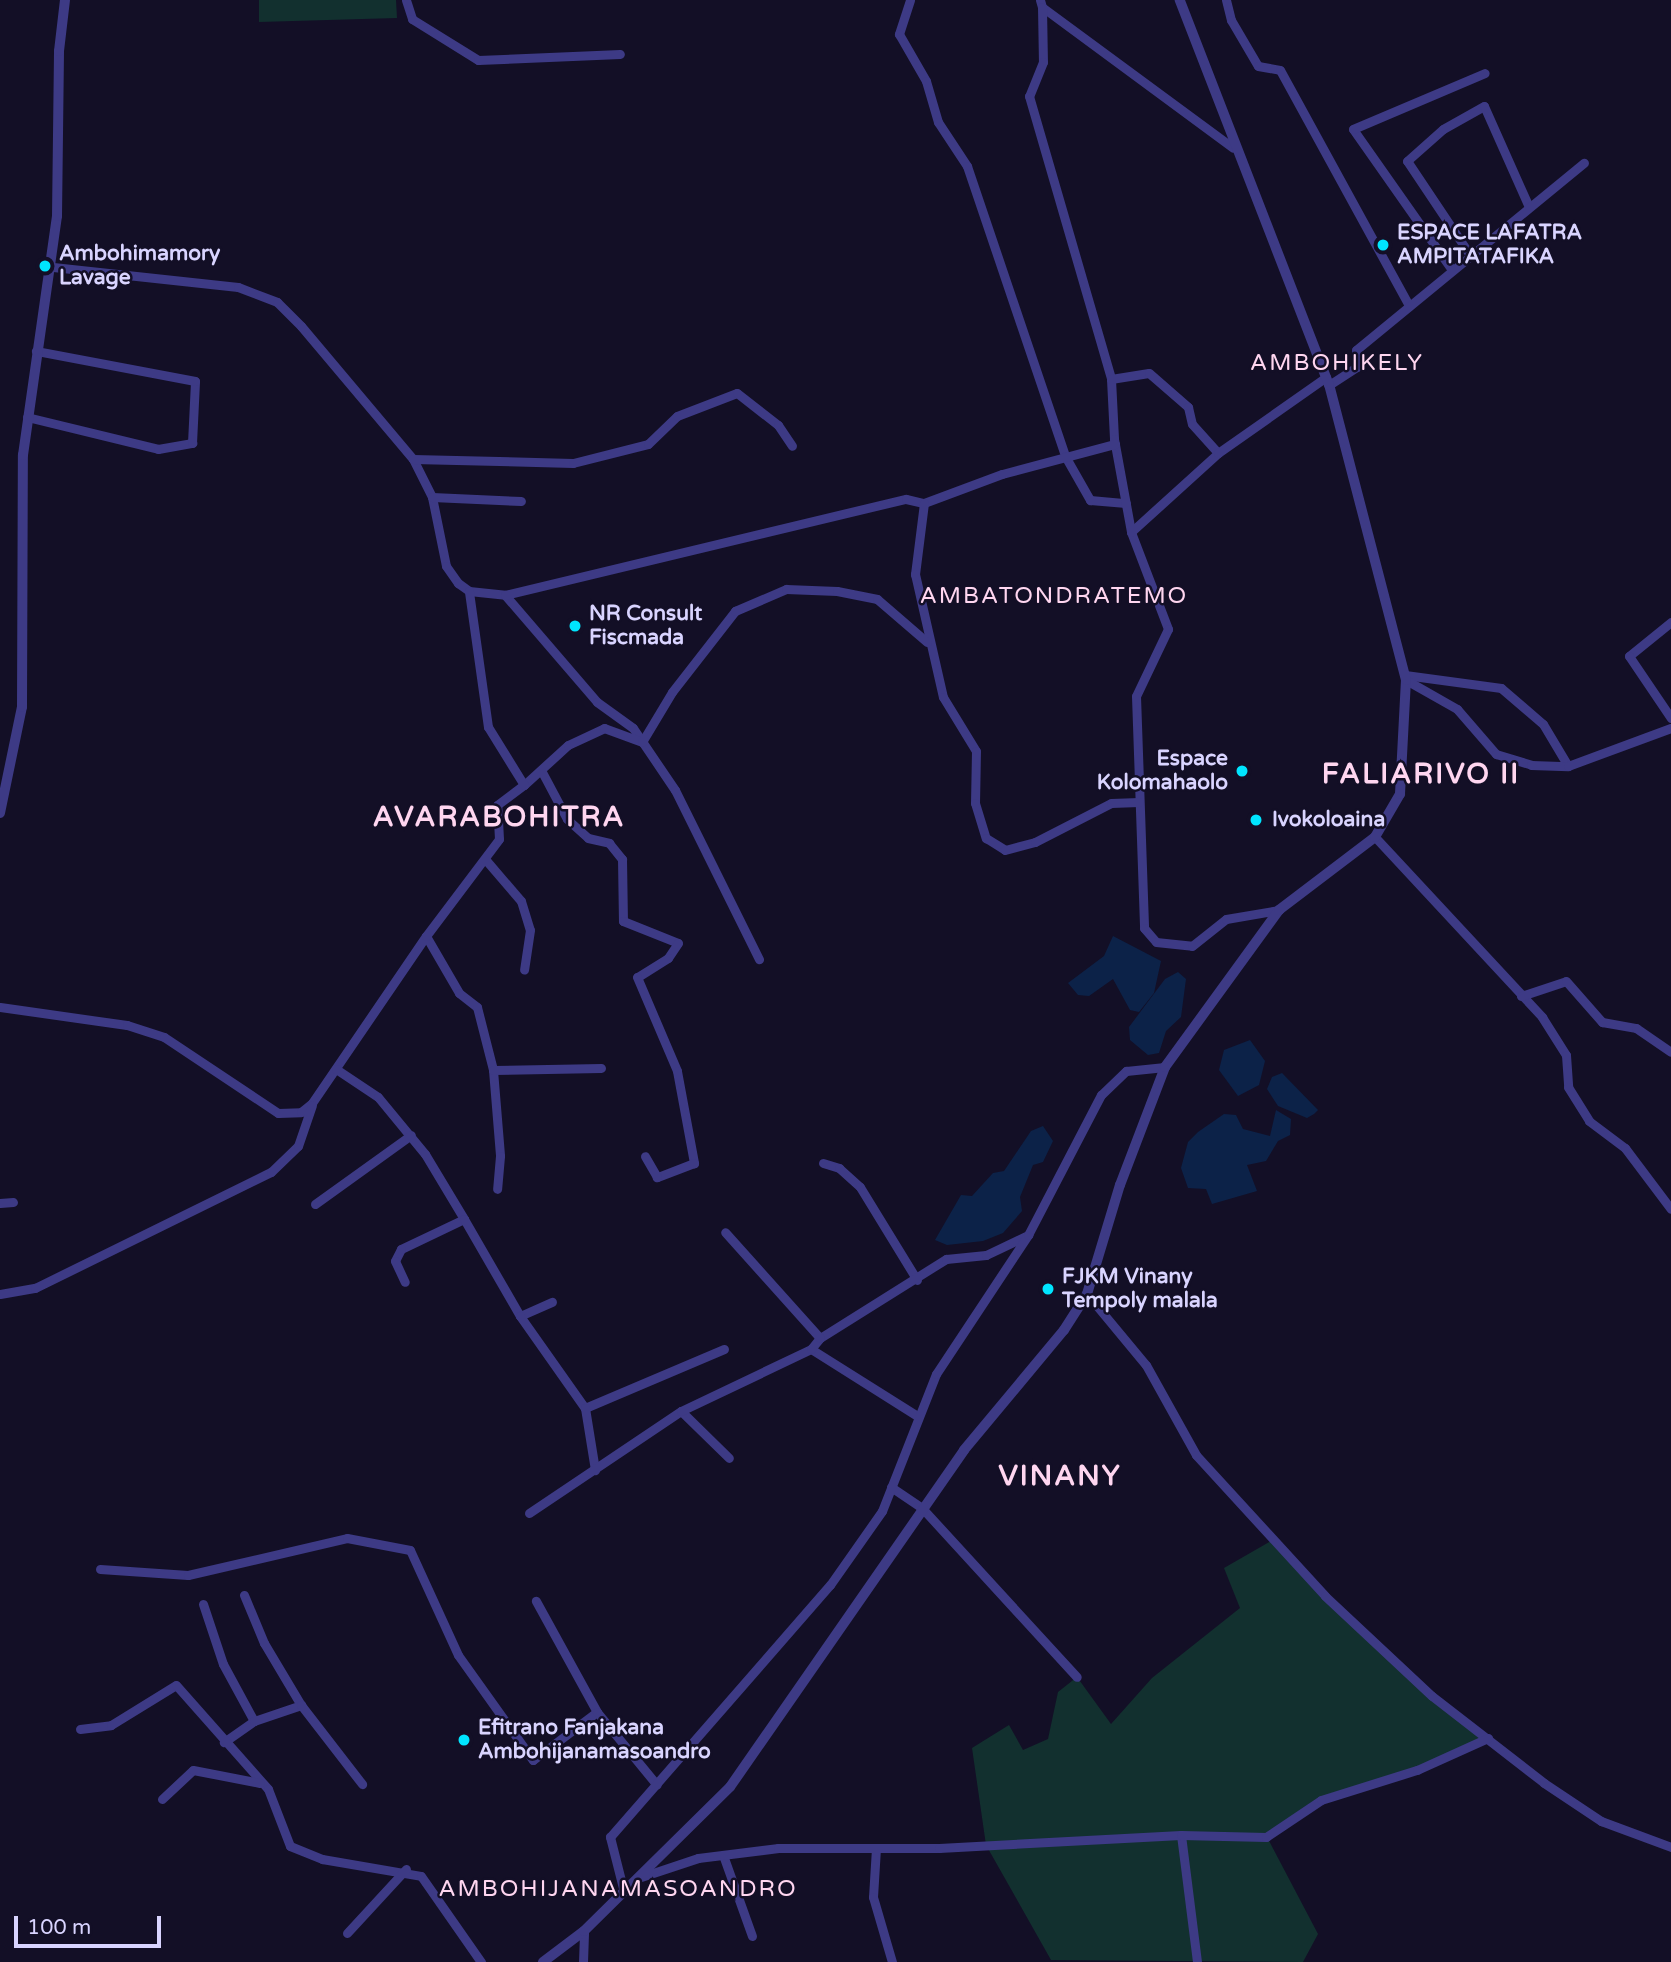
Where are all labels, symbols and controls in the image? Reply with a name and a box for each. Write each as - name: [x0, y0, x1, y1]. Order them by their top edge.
- place label: ESPACE LAFATRA AMPITATAFIKA: [1397, 220, 1582, 270]
- marker: ESPACE LAFATRA AMPITATAFIKA: [1375, 237, 1391, 253]
- place label: Ambohimamory Lavage: [59, 241, 220, 291]
- marker: Ambohimamory Lavage: [37, 258, 53, 274]
- district label: AMBOHIKELY: [1251, 349, 1423, 377]
- district label: AMBATONDRATEMO: [921, 582, 1187, 610]
- place label: NR Consult Fiscmada: [589, 601, 702, 651]
- marker: NR Consult Fiscmada: [567, 618, 583, 634]
- place label: Espace Kolomahaolo: [1097, 746, 1228, 796]
- district label: FALIARIVO II: [1323, 757, 1519, 791]
- marker: Espace Kolomahaolo: [1234, 763, 1250, 779]
- district label: AVARABOHITRA: [374, 800, 624, 834]
- place label: Ivokoloaina: [1272, 807, 1385, 833]
- marker: Ivokoloaina: [1246, 810, 1266, 830]
- place label: FJKM Vinany Tempoly malala: [1062, 1264, 1218, 1314]
- marker: FJKM Vinany Tempoly malala: [1040, 1281, 1056, 1297]
- district label: VINANY: [999, 1459, 1121, 1493]
- place label: Efitrano Fanjakana Ambohijanamasoandro: [478, 1715, 711, 1765]
- marker: Efitrano Fanjakana Ambohijanamasoandro: [456, 1732, 472, 1748]
- district label: AMBOHIJANAMASOANDRO: [441, 1875, 795, 1903]
- scale bar: [18, 1902, 164, 1946]
- text: 100 m: [27, 1915, 91, 1940]

